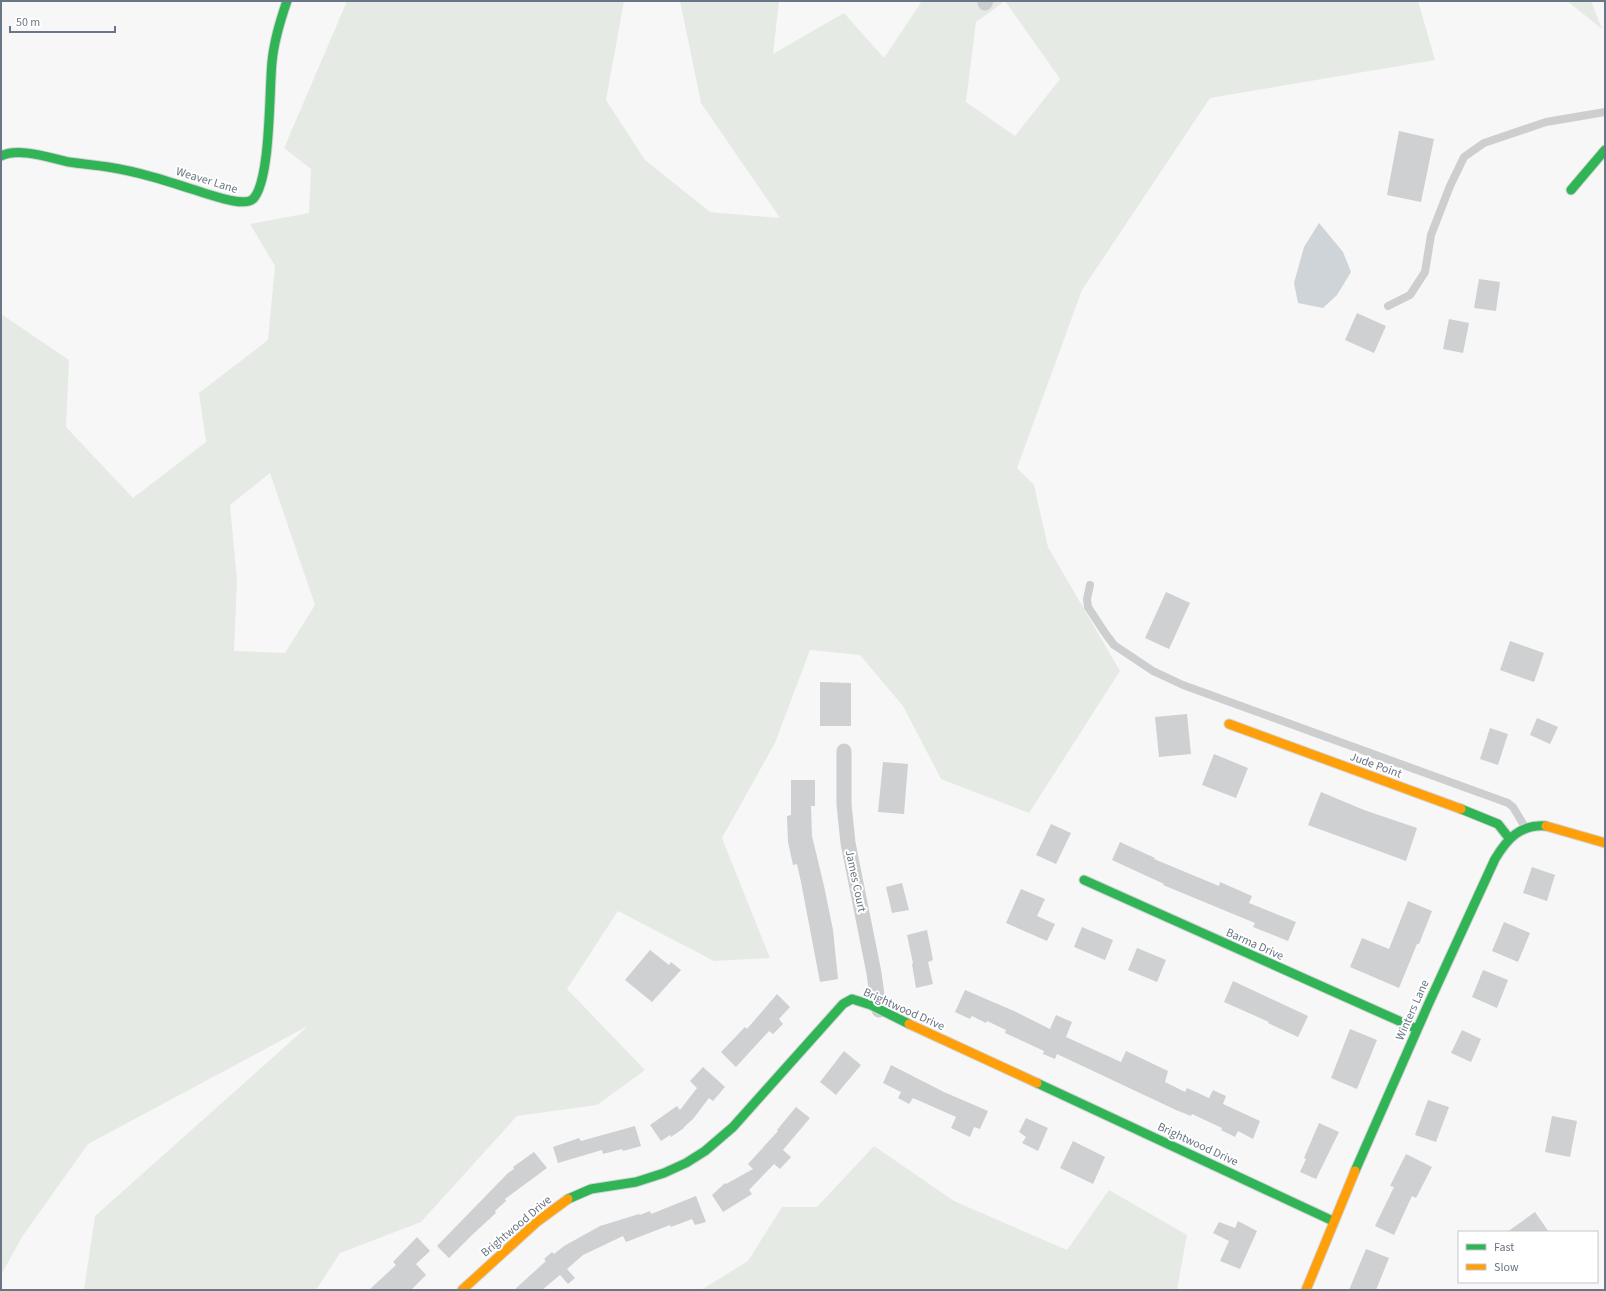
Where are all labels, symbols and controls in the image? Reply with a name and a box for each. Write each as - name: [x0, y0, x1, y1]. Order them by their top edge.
- scale bar: [10, 8, 115, 34]
- text: 50 m: [16, 14, 40, 31]
- street label: Weaver Lane: [174, 163, 240, 198]
- street label: Jude Point: [1348, 748, 1404, 783]
- street label: James Court: [841, 848, 870, 914]
- street label: Barma Drive: [1223, 924, 1286, 965]
- street label: Winters Lane: [1392, 977, 1433, 1043]
- street label: Brightwood Drive: [860, 984, 947, 1035]
- street label: Brightwood Drive: [1155, 1118, 1241, 1171]
- street label: Brightwood Drive: [477, 1192, 555, 1261]
- legend: [1458, 1231, 1598, 1283]
- text: Fast: [1494, 1239, 1514, 1256]
- text: Slow: [1494, 1259, 1519, 1276]

